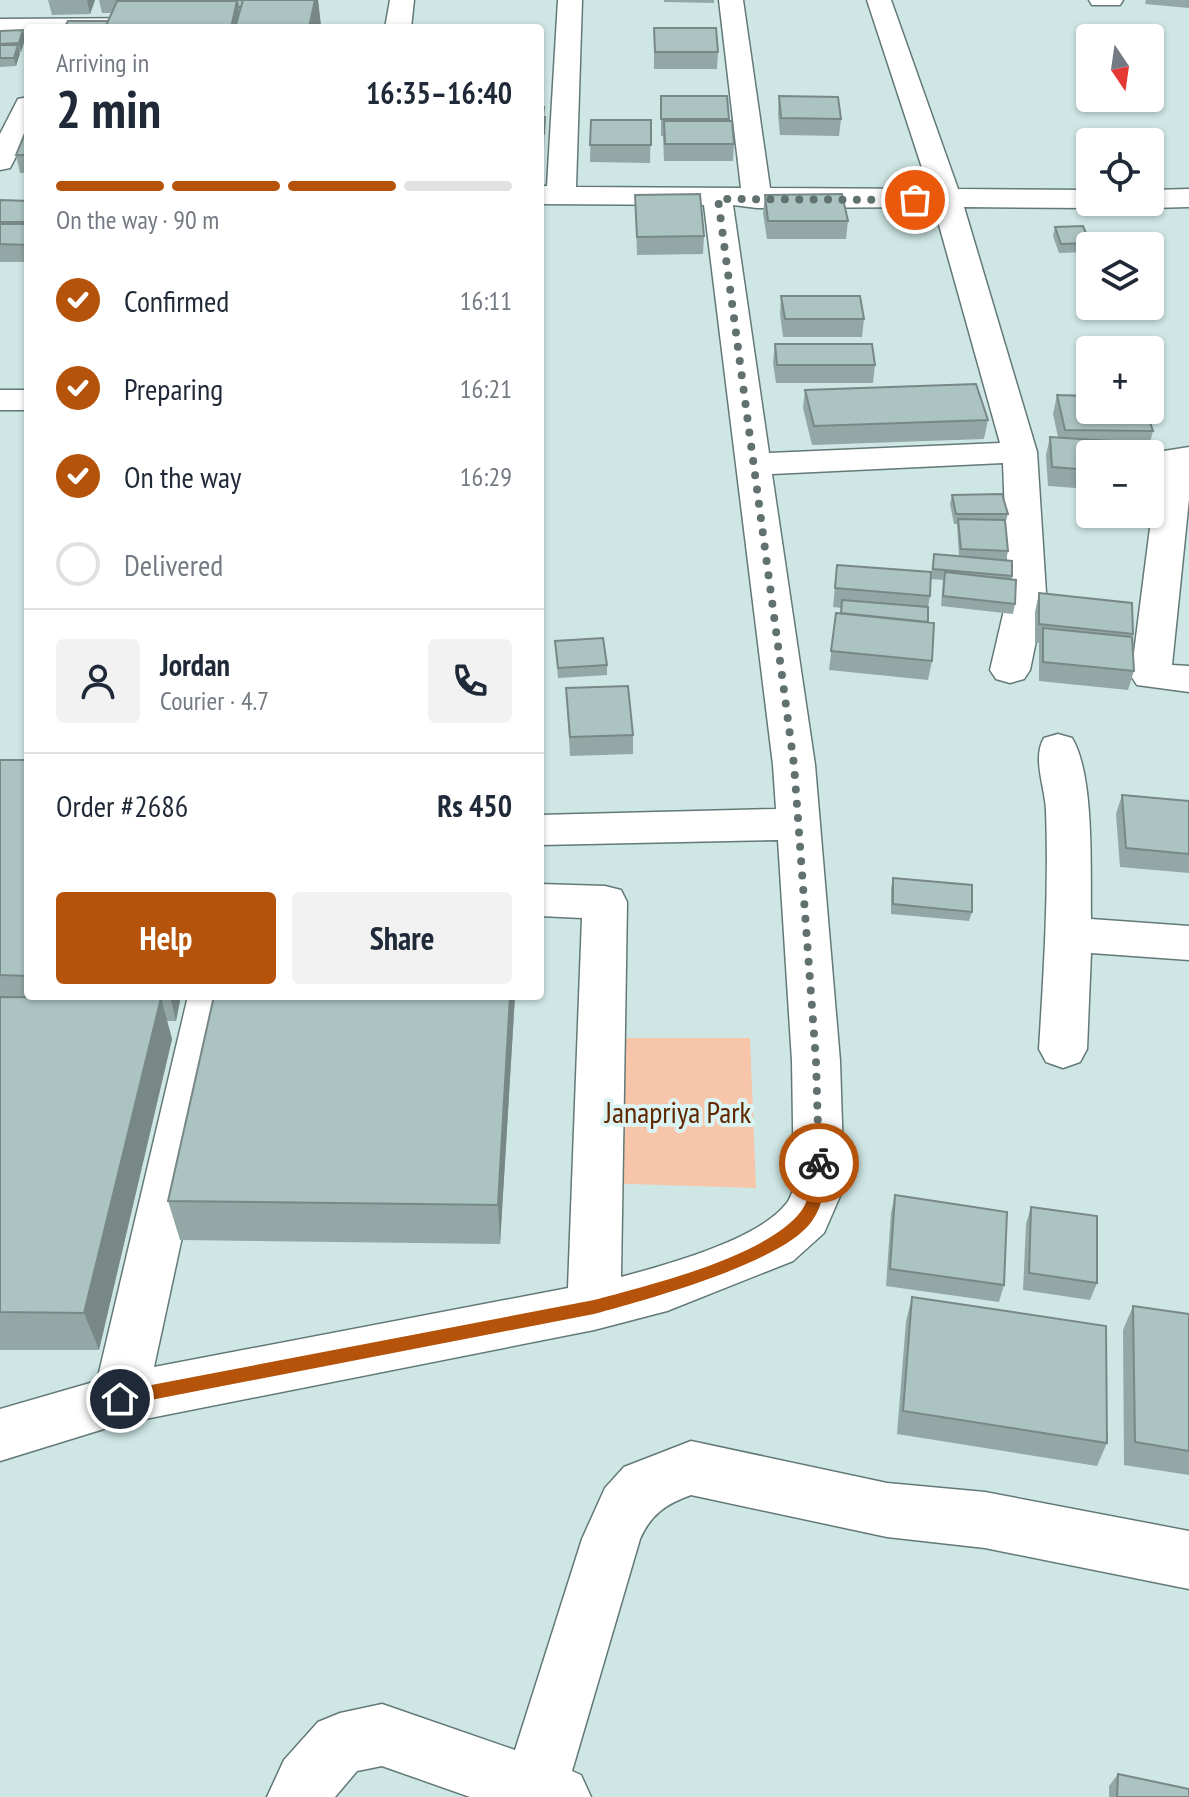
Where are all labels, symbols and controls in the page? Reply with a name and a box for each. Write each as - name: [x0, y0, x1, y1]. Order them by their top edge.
- north arrow: [1076, 24, 1164, 112]
- map controls: [1076, 24, 1164, 528]
- text: Arriving in: [56, 46, 149, 79]
- text: 16:35–16:40: [366, 73, 512, 112]
- text: 2 min: [56, 75, 161, 142]
- button: locate: [1076, 128, 1164, 216]
- pin: [881, 166, 949, 234]
- icon: bag: [893, 178, 937, 222]
- text: On the way · 90 m: [56, 203, 219, 236]
- button: layers: [1076, 232, 1164, 320]
- icon: check: [56, 278, 100, 322]
- text: Confirmed: [124, 281, 229, 320]
- text: 16:11: [460, 284, 512, 317]
- button: +: [1076, 336, 1164, 424]
- icon: check: [56, 366, 100, 410]
- text: Preparing: [124, 369, 223, 408]
- text: 16:21: [460, 372, 512, 405]
- button: −: [1076, 440, 1164, 528]
- icon: check: [56, 454, 100, 498]
- text: On the way: [124, 457, 241, 496]
- text: 16:29: [460, 460, 512, 493]
- text: Delivered: [124, 545, 223, 584]
- button: person: [56, 639, 140, 723]
- button: phone: [428, 639, 512, 723]
- text: Jordan: [160, 645, 230, 684]
- text: Courier · 4.7: [160, 684, 269, 717]
- text: Order #2686: [56, 786, 188, 825]
- text: Rs 450: [437, 786, 512, 825]
- button: Help: [56, 892, 276, 984]
- button: Share: [292, 892, 512, 984]
- park label: Janapriya Park: [604, 1092, 752, 1131]
- courier: [779, 1123, 859, 1203]
- icon: bike: [797, 1141, 841, 1185]
- pin: [86, 1365, 154, 1433]
- icon: home: [98, 1377, 142, 1421]

